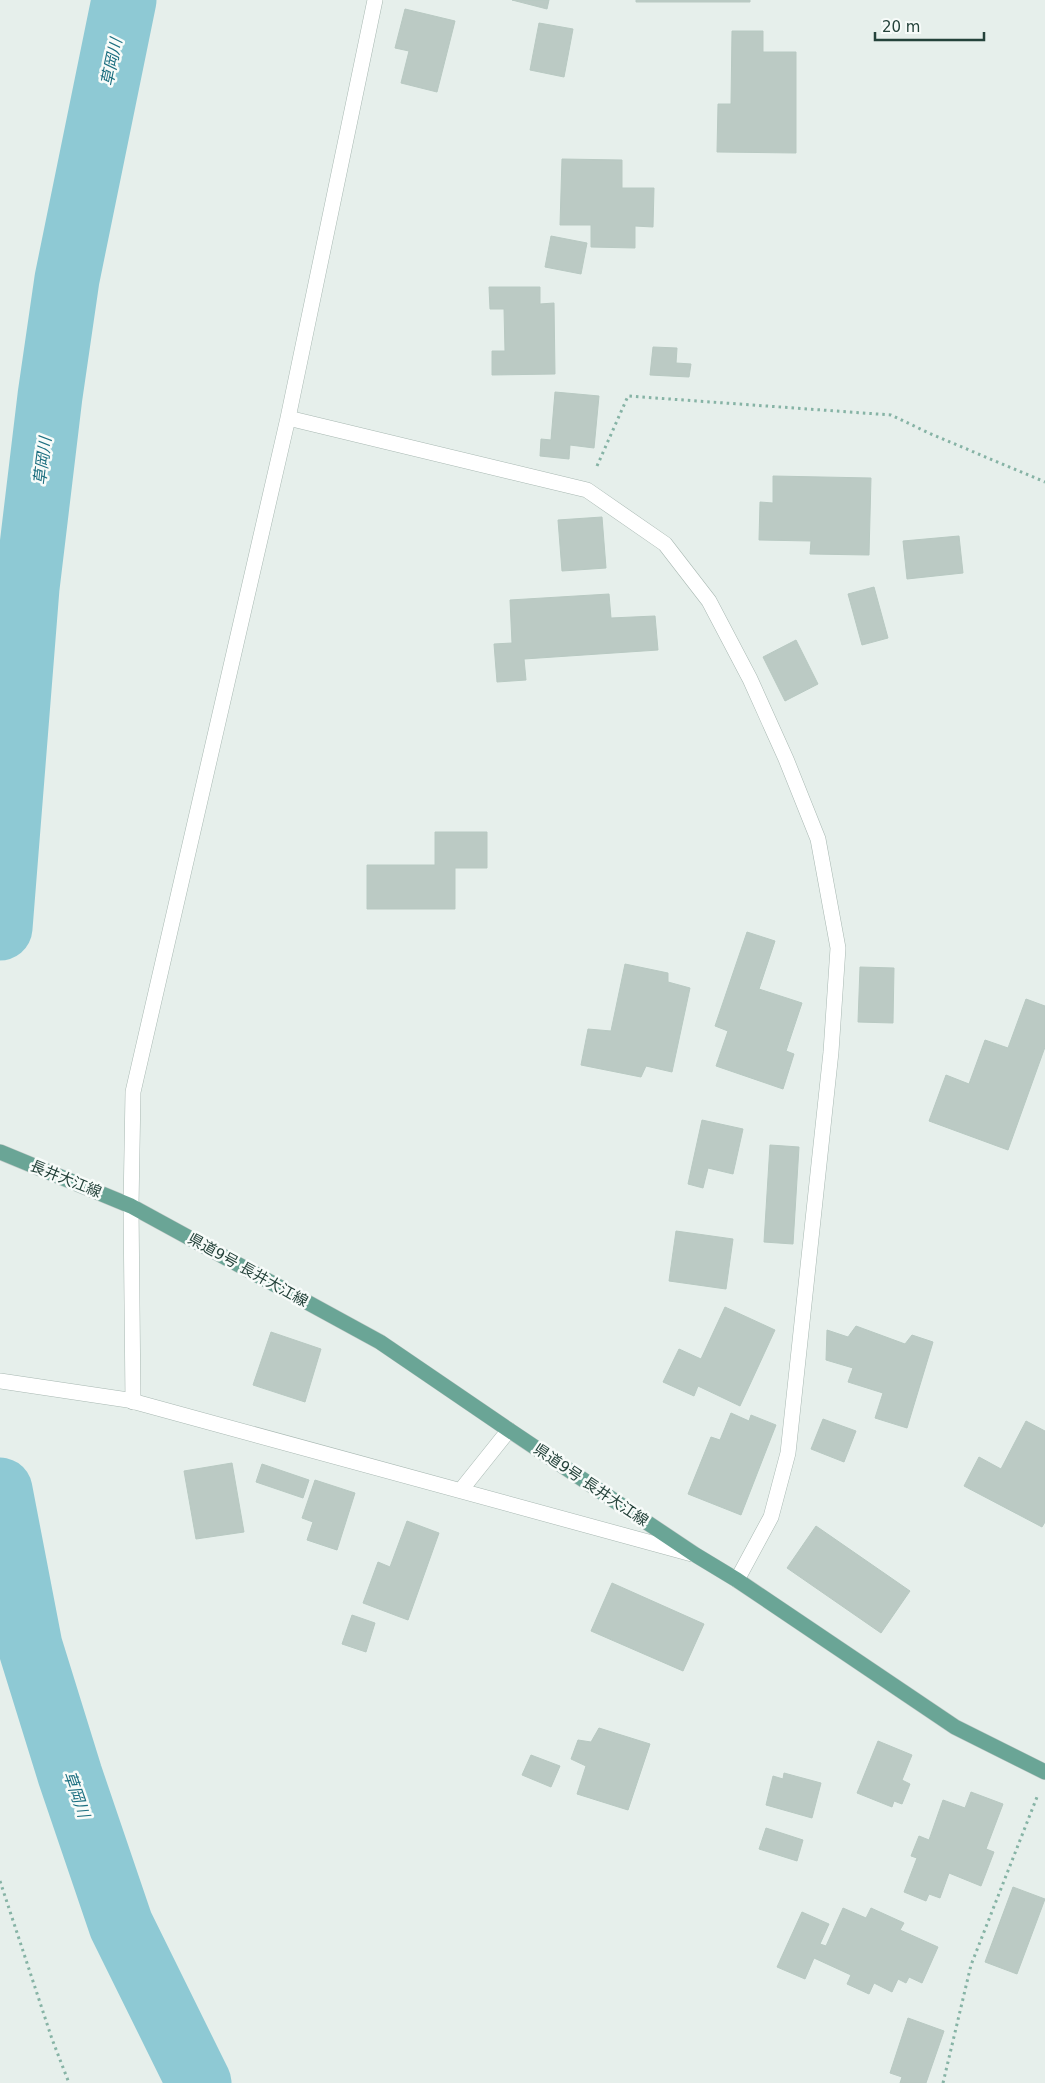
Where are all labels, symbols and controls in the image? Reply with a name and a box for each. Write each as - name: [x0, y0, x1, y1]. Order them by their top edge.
- scale bar: [875, 10, 984, 42]
- text: 20 m: [882, 18, 920, 36]
- water label: 草岡川: [97, 35, 126, 88]
- water label: 草岡川: [30, 434, 55, 486]
- street label: 長井大江線: [28, 1157, 104, 1201]
- street label: 県道9号 長井大江線: [185, 1230, 311, 1310]
- street label: 県道9号 長井大江線: [530, 1440, 652, 1530]
- water label: 草岡川: [60, 1768, 94, 1822]

